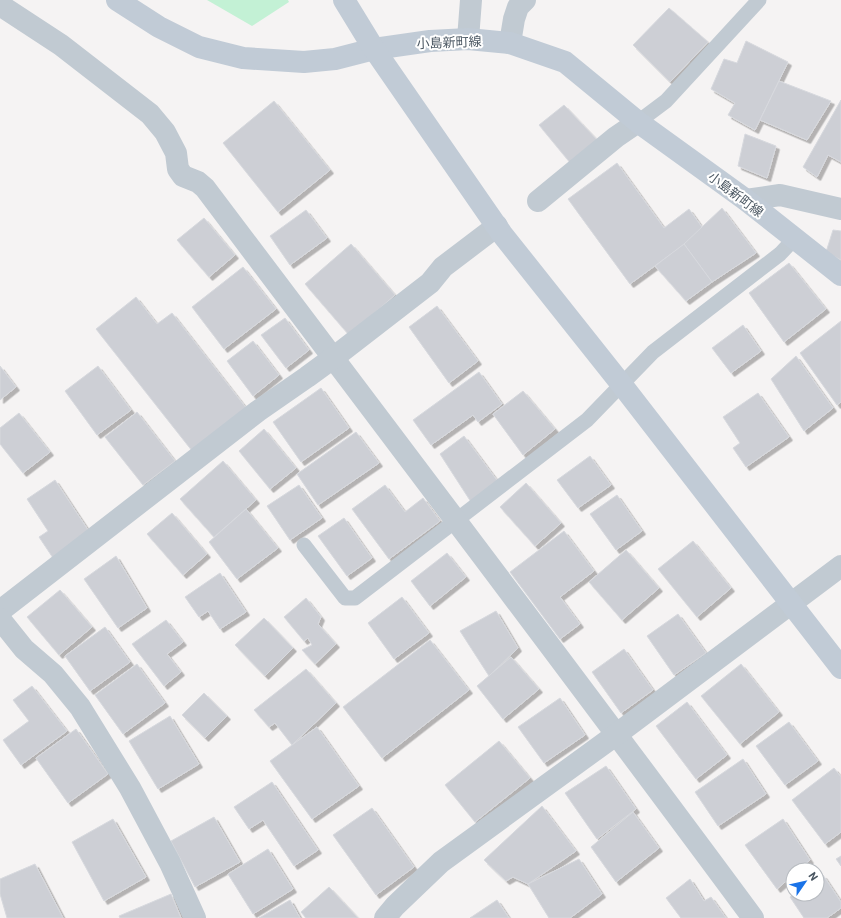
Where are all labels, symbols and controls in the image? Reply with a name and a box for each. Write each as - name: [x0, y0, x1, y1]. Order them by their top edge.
- street label: 小島新町線: [416, 33, 482, 51]
- street label: 小島新町線: [705, 168, 767, 220]
- north arrow: [785, 862, 825, 902]
- text: N: [806, 869, 821, 883]

